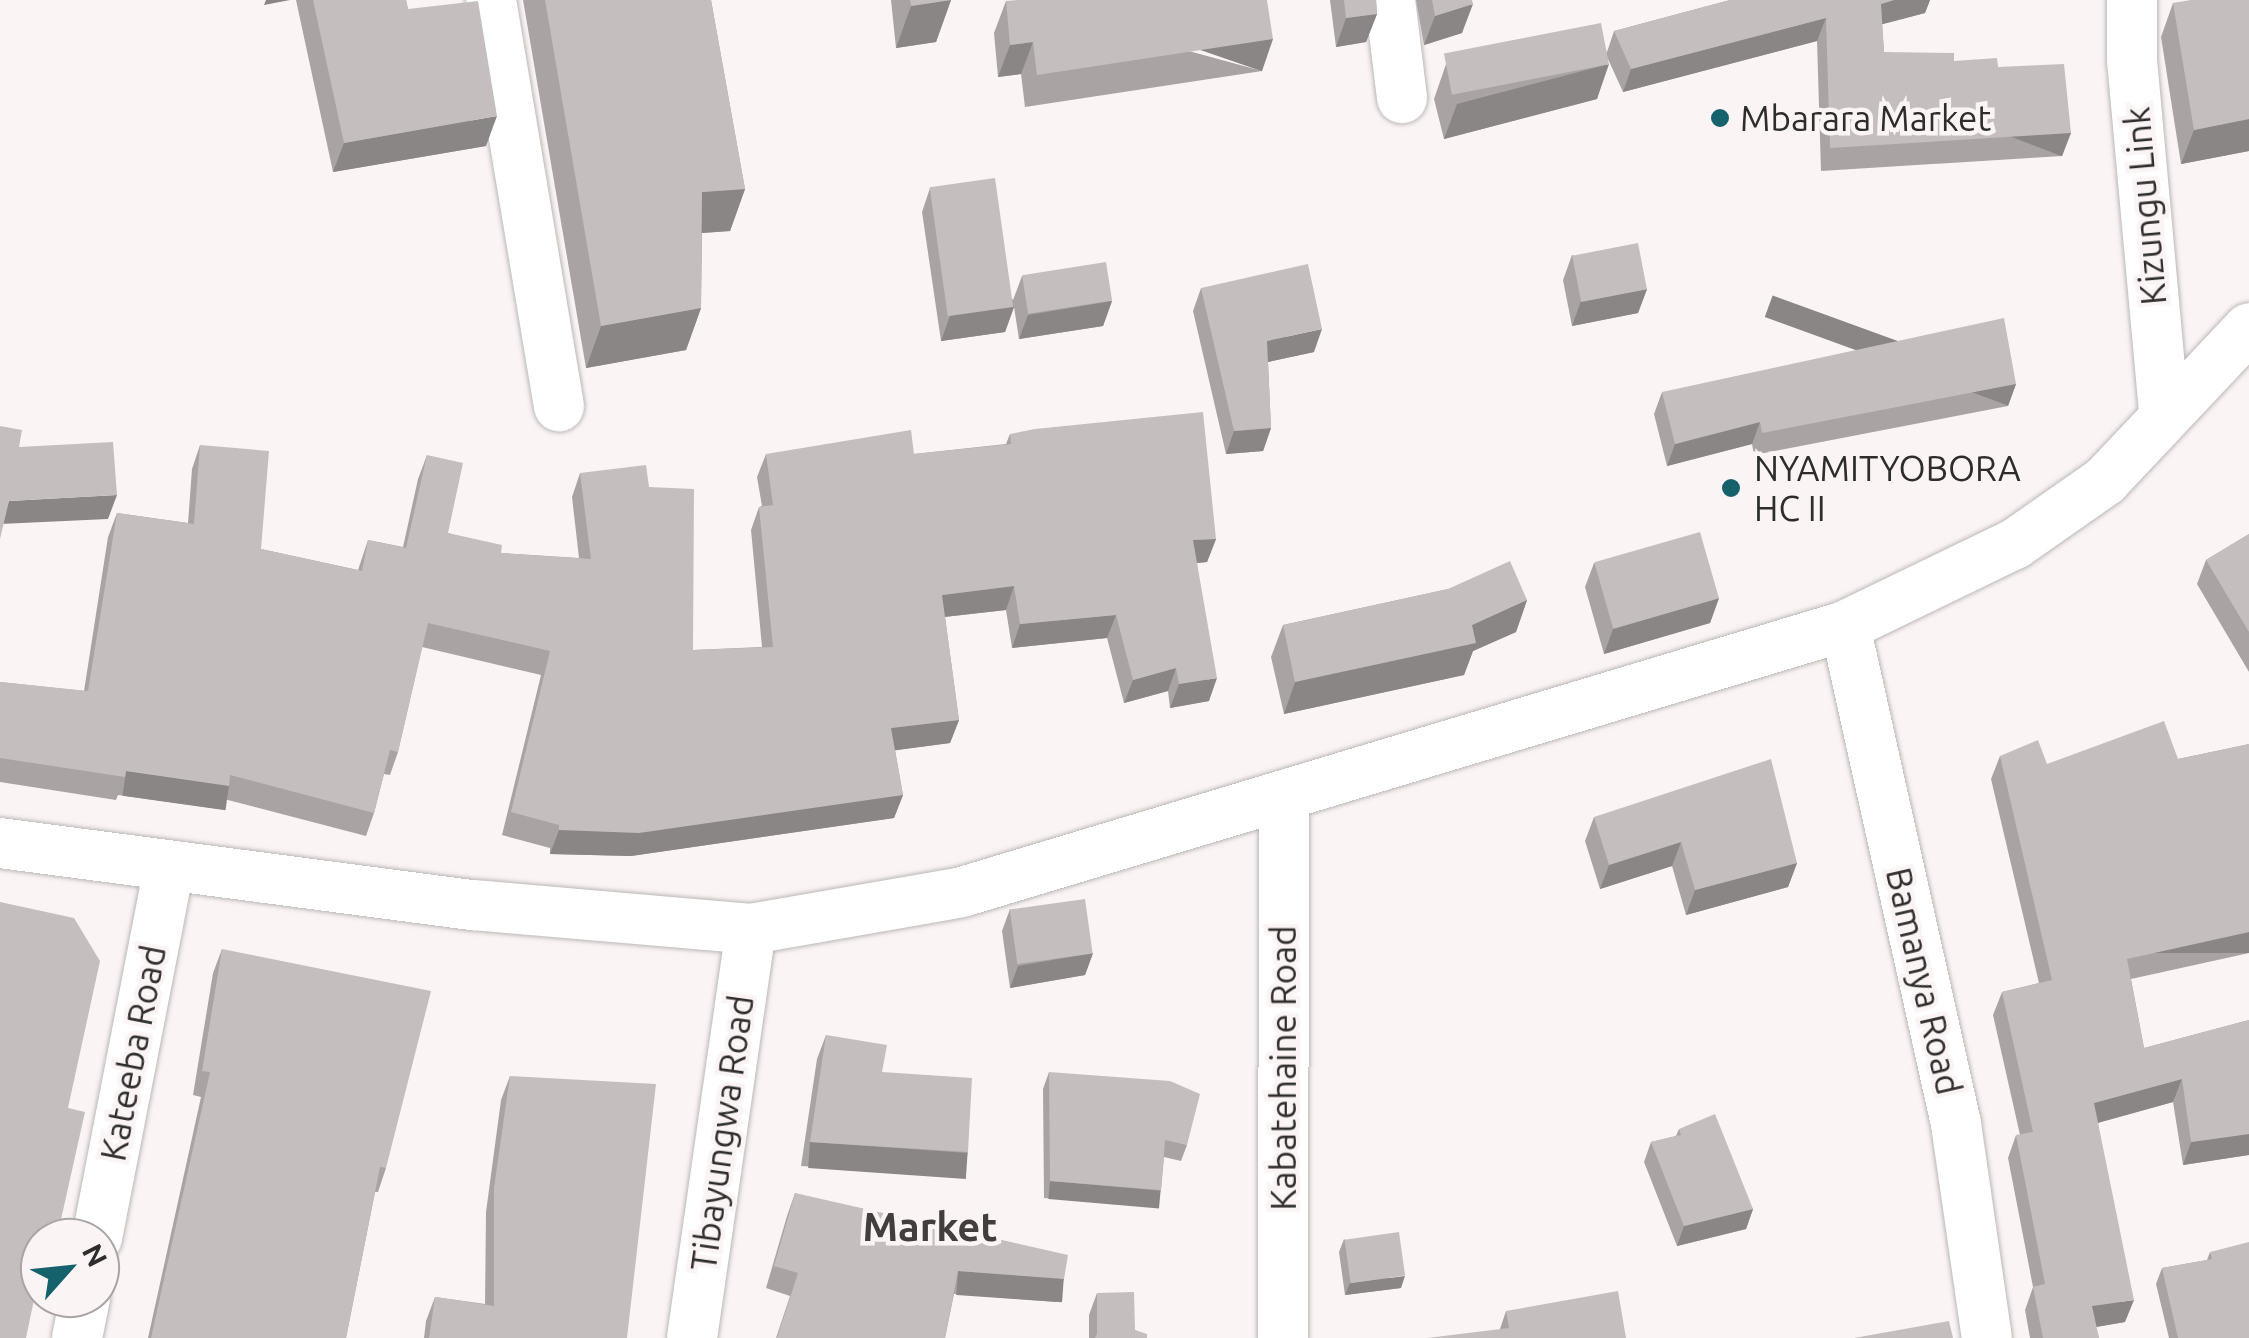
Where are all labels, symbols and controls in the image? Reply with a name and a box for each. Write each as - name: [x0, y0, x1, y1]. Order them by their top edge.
- place label: Mbarara Market: [1740, 97, 1991, 139]
- street label: Kizungu Link: [2115, 105, 2175, 307]
- marker: Mbarara Market: [1709, 107, 1731, 129]
- place label: NYAMITYOBORA HC II: [1754, 447, 2021, 529]
- marker: NYAMITYOBORA HC II: [1718, 475, 1744, 501]
- street label: Bamanya Road: [1877, 863, 1971, 1099]
- street label: Kabatehaine Road: [1262, 925, 1304, 1211]
- street label: Kateeba Road: [92, 942, 174, 1164]
- street label: Tibayungwa Road: [682, 992, 762, 1274]
- district label: Market: [862, 1203, 998, 1251]
- north arrow: [20, 1218, 120, 1318]
- text: N: [77, 1239, 114, 1271]

